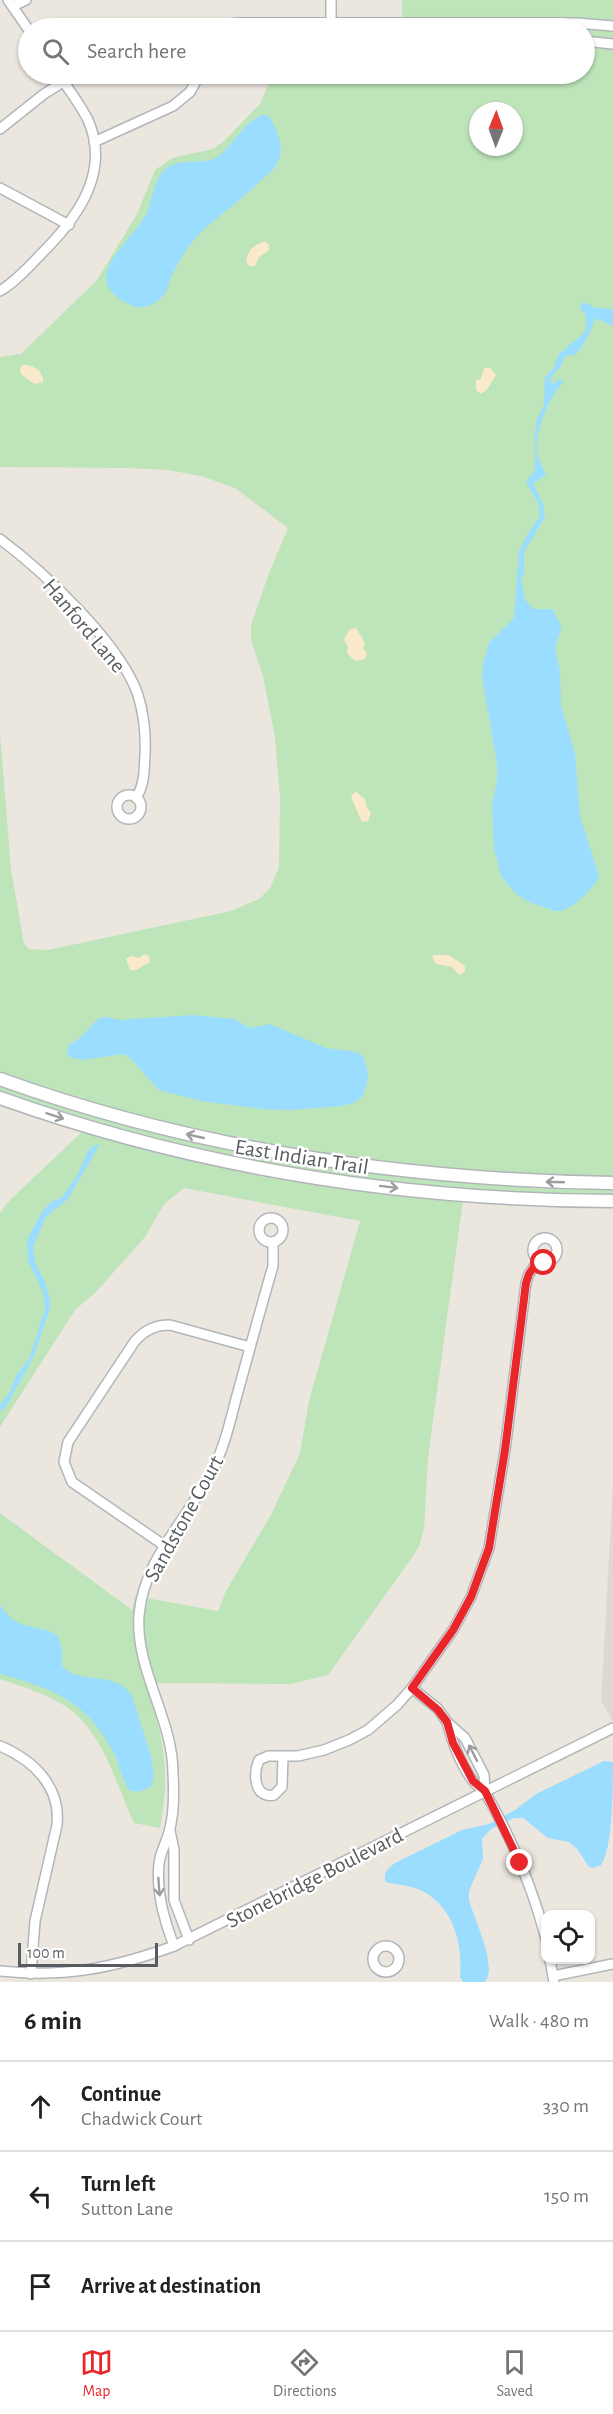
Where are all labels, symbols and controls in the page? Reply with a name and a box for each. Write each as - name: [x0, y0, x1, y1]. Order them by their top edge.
- search box: [18, 18, 595, 84]
- icon: search: [39, 35, 72, 68]
- text: Search here: [87, 40, 186, 62]
- north arrow: [469, 102, 523, 156]
- street label: Hanford Lane: [39, 574, 130, 677]
- one-way arrow: [45, 1111, 64, 1122]
- one-way arrow: [186, 1130, 205, 1142]
- street label: East Indian Trail: [233, 1136, 370, 1178]
- one-way arrow: [545, 1176, 565, 1187]
- one-way arrow: [379, 1182, 399, 1193]
- route start: [530, 1249, 556, 1275]
- street label: Sandstone Court: [140, 1452, 227, 1585]
- one-way arrow: [467, 1744, 479, 1762]
- street label: Stonebridge Boulevard: [223, 1824, 406, 1932]
- route end: [506, 1849, 532, 1875]
- one-way arrow: [154, 1877, 165, 1897]
- map controls: [541, 1910, 595, 1964]
- button: locate: [541, 1910, 595, 1964]
- scale bar: [18, 1940, 158, 1968]
- text: 100 m: [27, 1945, 65, 1961]
- text: 6 min: [24, 2008, 82, 2034]
- text: Walk · 480 m: [489, 2011, 589, 2031]
- text: Continue: [81, 2083, 161, 2105]
- icon: ahead: [24, 2090, 57, 2123]
- text: 330 m: [543, 2096, 589, 2116]
- text: Chadwick Court: [81, 2109, 202, 2129]
- text: Turn left: [81, 2173, 155, 2195]
- icon: left: [24, 2180, 57, 2213]
- text: 150 m: [544, 2186, 589, 2206]
- text: Sutton Lane: [81, 2199, 173, 2219]
- icon: arrive: [24, 2270, 57, 2303]
- text: Arrive at destination: [81, 2275, 261, 2297]
- tab: Map: [80, 2346, 113, 2401]
- tab: Directions: [273, 2346, 337, 2401]
- tab: Saved: [496, 2346, 533, 2401]

